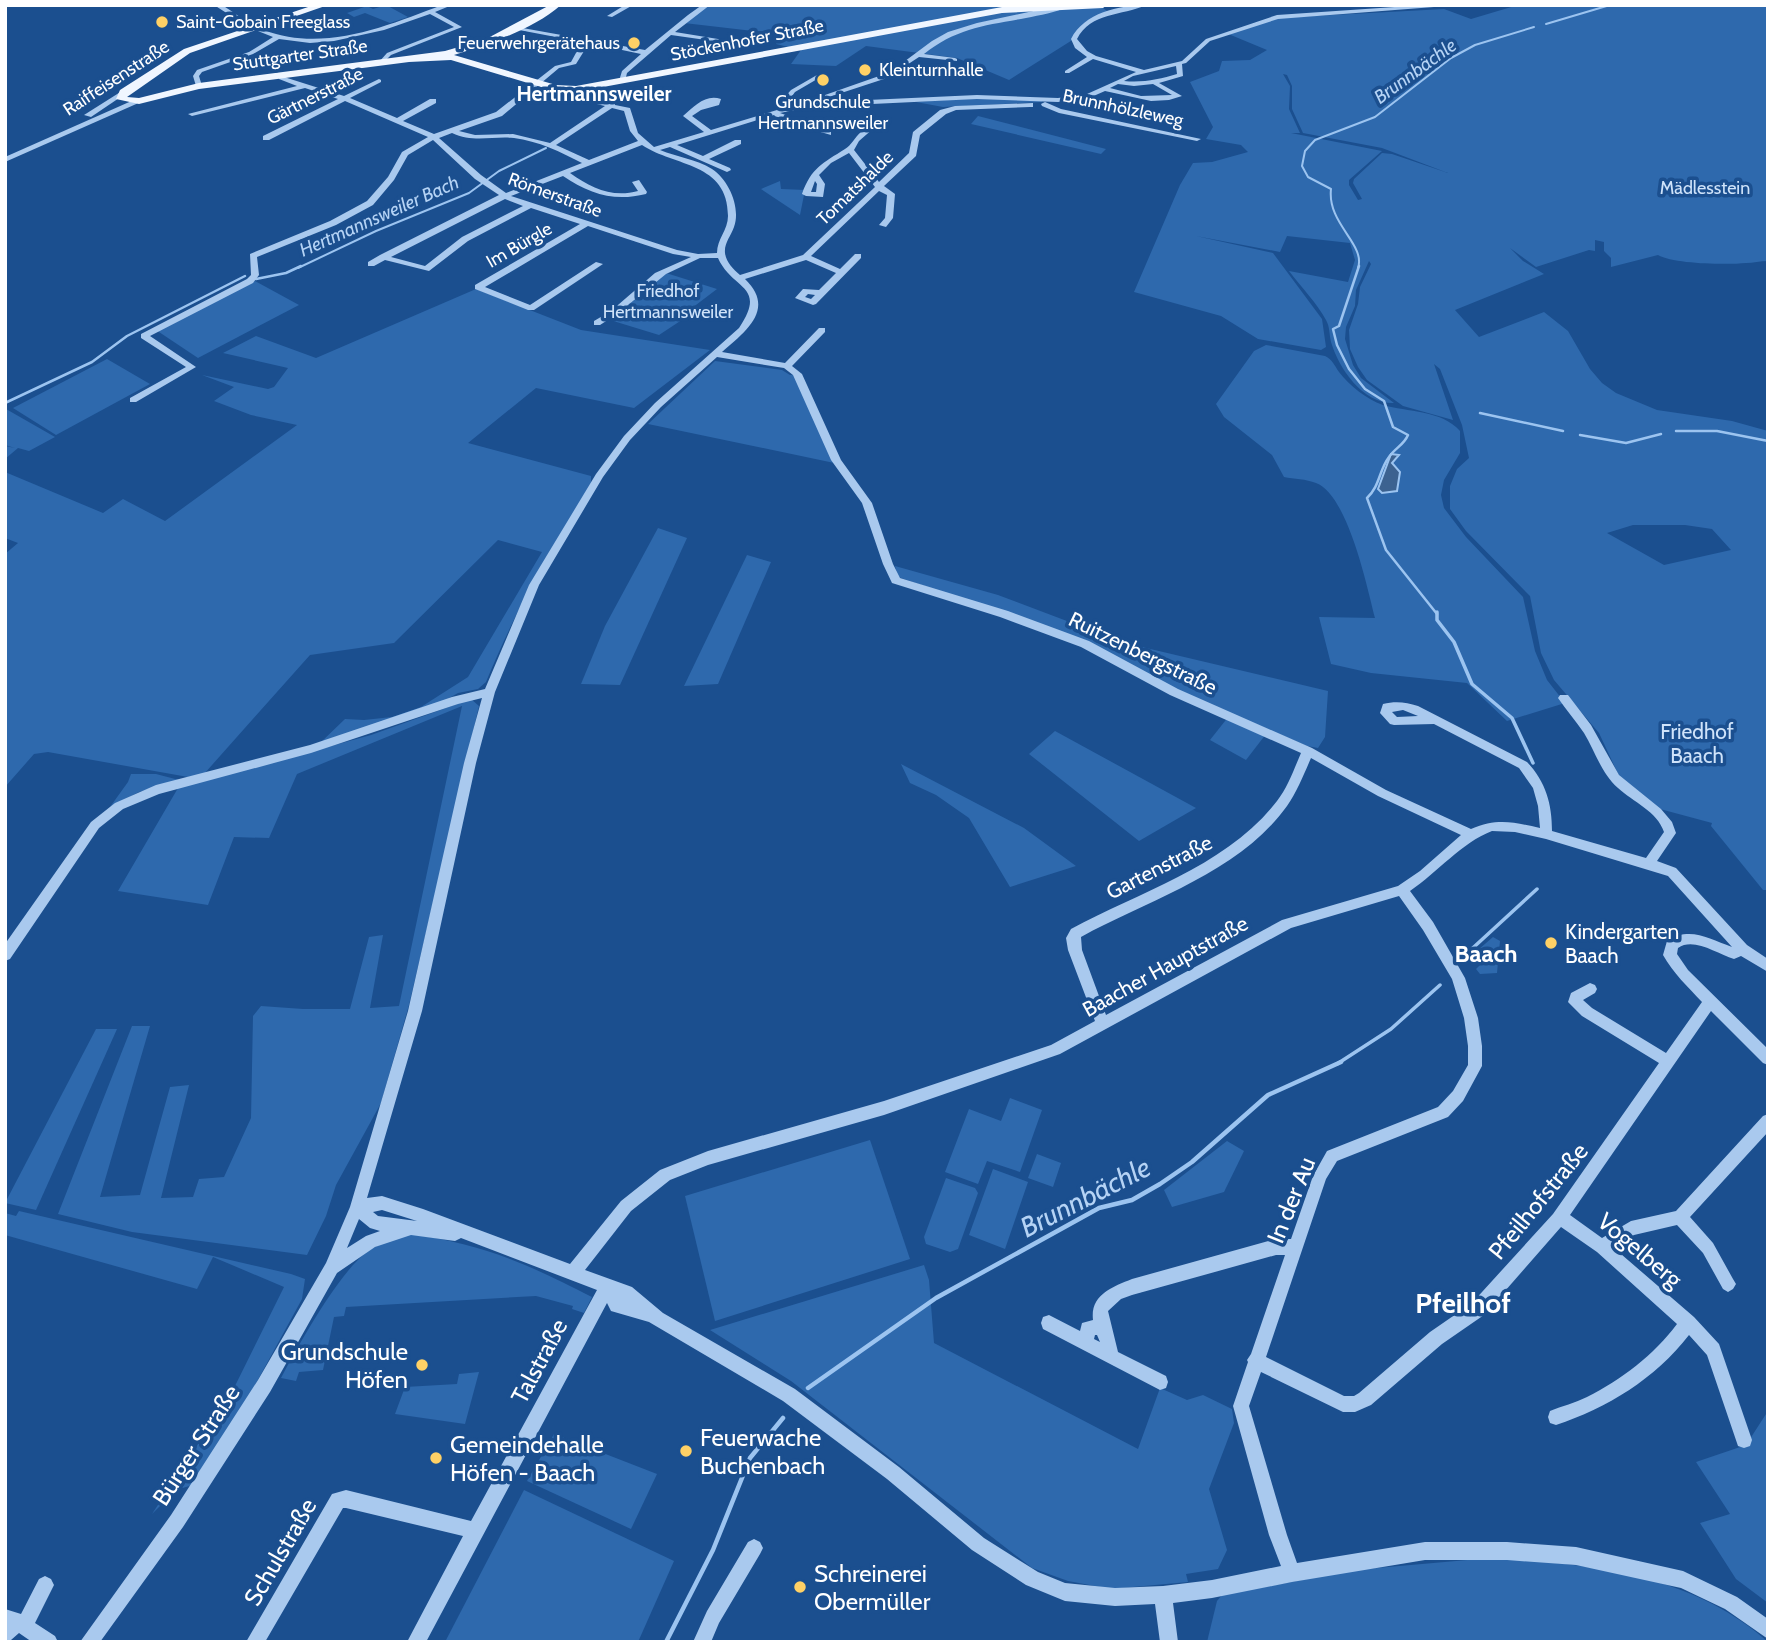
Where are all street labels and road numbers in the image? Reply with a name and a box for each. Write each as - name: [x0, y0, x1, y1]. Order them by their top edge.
- street label: Stöckenhofer Straße: [669, 14, 825, 66]
- street label: Stuttgarter Straße: [231, 35, 369, 75]
- street label: Raiffeisenstraße: [59, 36, 173, 120]
- street label: Gärtnerstraße: [263, 62, 367, 130]
- street label: Brunnhölzleweg: [1061, 84, 1186, 132]
- street label: Tomatshalde: [812, 146, 898, 230]
- street label: Römerstraße: [505, 168, 605, 222]
- street label: Im Bürgle: [482, 217, 556, 273]
- street label: Ruitzenbergstraße: [1065, 606, 1221, 700]
- street label: Gartenstraße: [1102, 830, 1216, 904]
- street label: Baacher Hauptstraße: [1078, 910, 1252, 1022]
- street label: Pfeilhofstraße: [1482, 1137, 1594, 1265]
- street label: In der Au: [1261, 1153, 1321, 1247]
- street label: Vogelberg: [1592, 1206, 1689, 1294]
- street label: Talstraße: [505, 1314, 573, 1408]
- street label: Bürger Straße: [146, 1379, 246, 1511]
- street label: Schulstraße: [238, 1493, 322, 1611]

